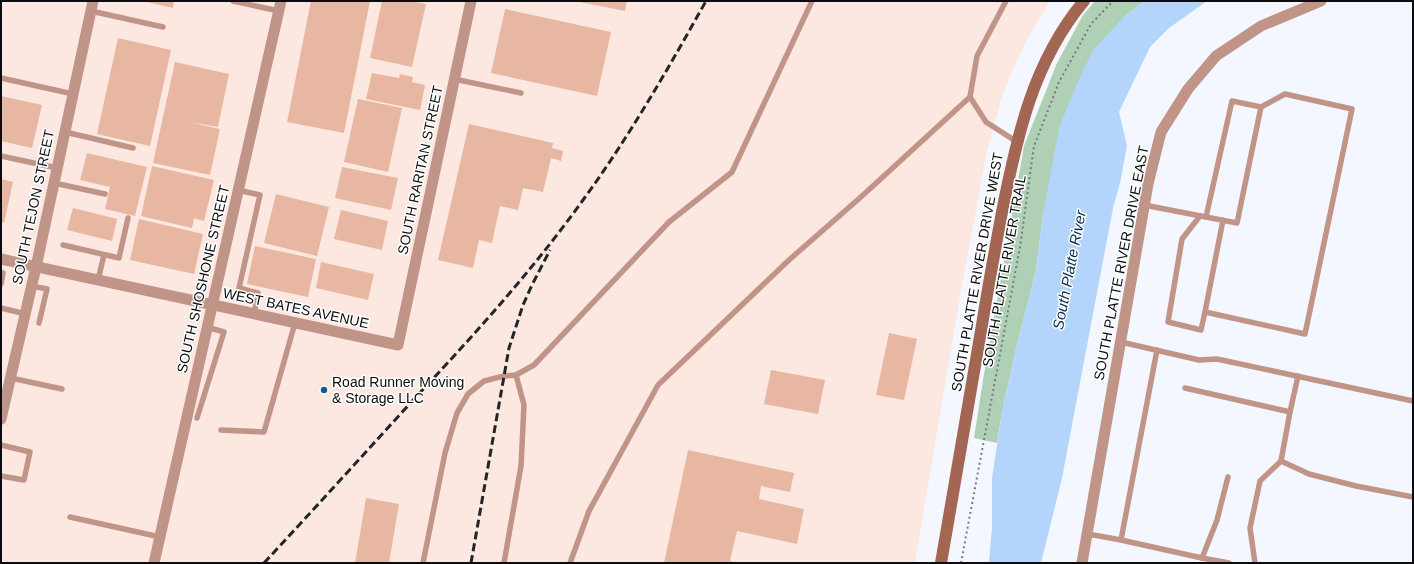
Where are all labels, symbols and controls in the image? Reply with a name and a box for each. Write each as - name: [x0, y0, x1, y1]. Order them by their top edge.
- street label: SOUTH RARITAN STREET: [394, 84, 446, 256]
- street label: SOUTH TEJON STREET: [9, 128, 57, 286]
- street label: SOUTH PLATTE RIVER DRIVE EAST: [1090, 144, 1152, 382]
- street label: SOUTH PLATTE RIVER DRIVE WEST: [948, 151, 1006, 393]
- street label: SOUTH PLATTE RIVER TRAIL: [979, 174, 1029, 368]
- street label: SOUTH SHOSHONE STREET: [174, 183, 233, 374]
- water label: South Platte River: [1049, 208, 1089, 331]
- street label: WEST BATES AVENUE: [222, 285, 370, 331]
- place label: Road Runner Moving & Storage LLC: [332, 374, 464, 406]
- marker: Road Runner Moving & Storage LLC: [319, 385, 329, 395]

